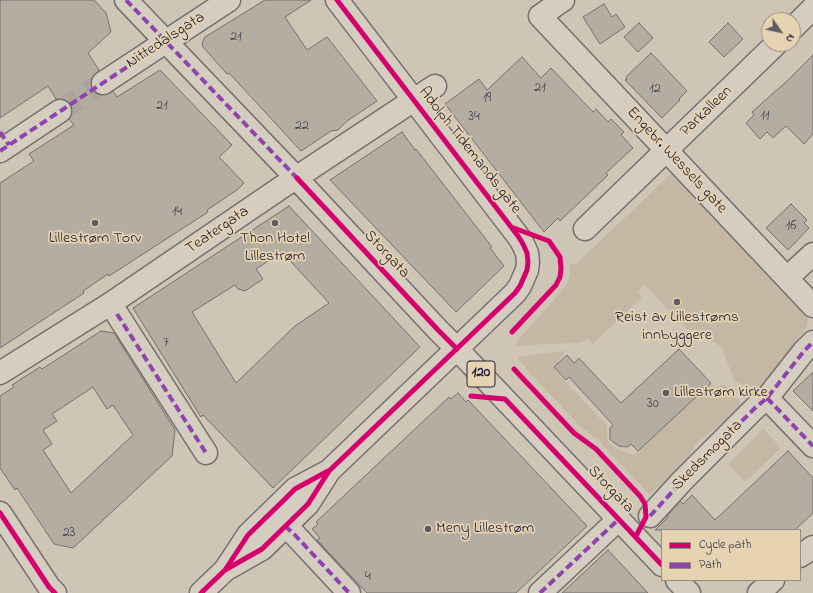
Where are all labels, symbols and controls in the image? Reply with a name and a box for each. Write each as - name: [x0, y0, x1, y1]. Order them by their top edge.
- street label: Nittedalsgata: [123, 8, 209, 74]
- north arrow: [761, 12, 801, 52]
- house number: 21: [230, 30, 242, 46]
- text: N: [781, 31, 799, 46]
- house number: 21: [534, 81, 546, 97]
- house number: 12: [649, 82, 661, 98]
- street label: Parkalleen: [677, 82, 737, 142]
- street label: Adolph Tidemands gate: [413, 84, 525, 218]
- house number: 19: [483, 91, 491, 107]
- house number: 21: [156, 99, 168, 115]
- street label: Engebr. Wessels gate: [622, 104, 730, 218]
- house number: 11: [761, 109, 769, 125]
- house number: 34: [468, 110, 480, 126]
- house number: 22: [295, 119, 309, 135]
- street label: Teatergata: [183, 203, 253, 259]
- house number: 14: [172, 205, 182, 221]
- marker: Lillestrøm Torv: [90, 218, 100, 228]
- marker: Thon Hotel Lillestrøm: [270, 218, 280, 228]
- house number: 16: [786, 219, 796, 235]
- street label: Storgata: [359, 227, 413, 283]
- place label: Lillestrøm Torv: [49, 229, 141, 249]
- place label: Thon Hotel Lillestrøm: [240, 229, 310, 267]
- marker: Reist av Lillestrøms innbyggere: [672, 297, 682, 307]
- place label: Reist av Lillestrøms innbyggere: [615, 308, 739, 346]
- house number: 7: [163, 336, 169, 352]
- road number: 120: [467, 361, 495, 387]
- place label: Lillestrøm kirke: [674, 383, 768, 403]
- marker: Lillestrøm kirke: [661, 388, 671, 398]
- house number: 30: [647, 397, 659, 413]
- street label: Skedsmogata: [669, 417, 747, 495]
- street label: Storgata: [583, 462, 637, 518]
- place label: Meny Lillestrøm: [436, 519, 534, 539]
- marker: Meny Lillestrøm: [423, 524, 433, 534]
- house number: 23: [63, 526, 75, 542]
- legend: [661, 529, 801, 581]
- text: Cycle path: [699, 536, 751, 554]
- text: Path: [699, 556, 721, 574]
- house number: 4: [365, 570, 371, 586]

